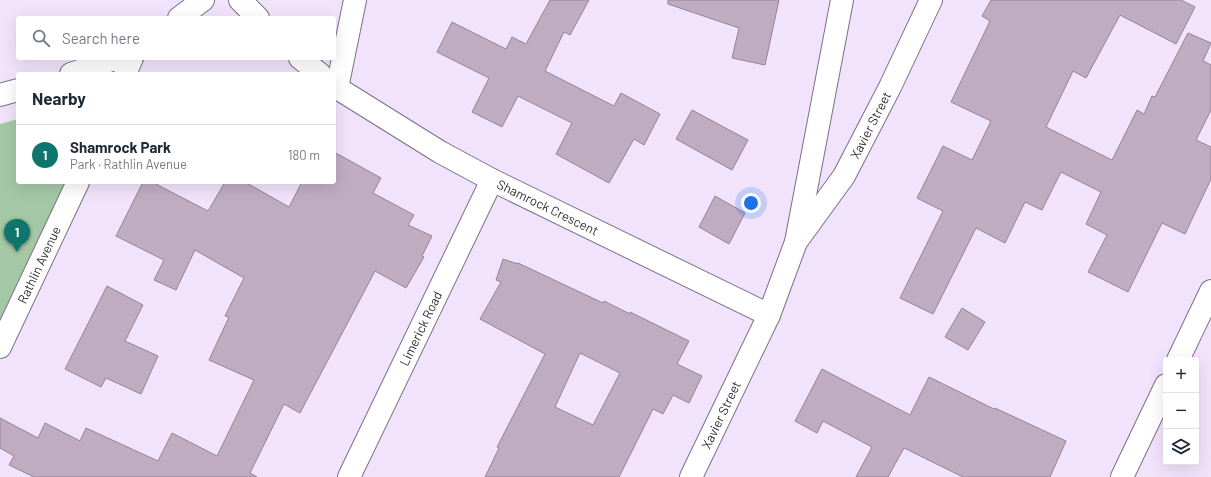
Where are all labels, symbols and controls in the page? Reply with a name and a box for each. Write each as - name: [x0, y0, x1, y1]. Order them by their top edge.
- search box: [16, 16, 336, 60]
- icon: search: [30, 27, 52, 49]
- text: Search here: [62, 29, 140, 47]
- text: Nearby: [32, 88, 86, 108]
- street label: Xavier Street: [846, 89, 894, 161]
- text: Shamrock Park: [70, 138, 171, 156]
- text: 1: [43, 147, 47, 163]
- text: 180 m: [288, 147, 320, 163]
- text: Park · Rathlin Avenue: [70, 156, 187, 172]
- street label: Shamrock Crescent: [495, 176, 601, 239]
- your location: [741, 193, 761, 213]
- pin: 1: [4, 219, 30, 252]
- street label: Rathlin Avenue: [14, 223, 64, 306]
- street label: Limerick Road: [396, 288, 445, 368]
- map controls: [1163, 357, 1199, 465]
- button: +: [1163, 357, 1199, 393]
- street label: Xavier Street: [698, 378, 744, 451]
- button: −: [1163, 393, 1199, 429]
- button: layers: [1163, 429, 1199, 465]

